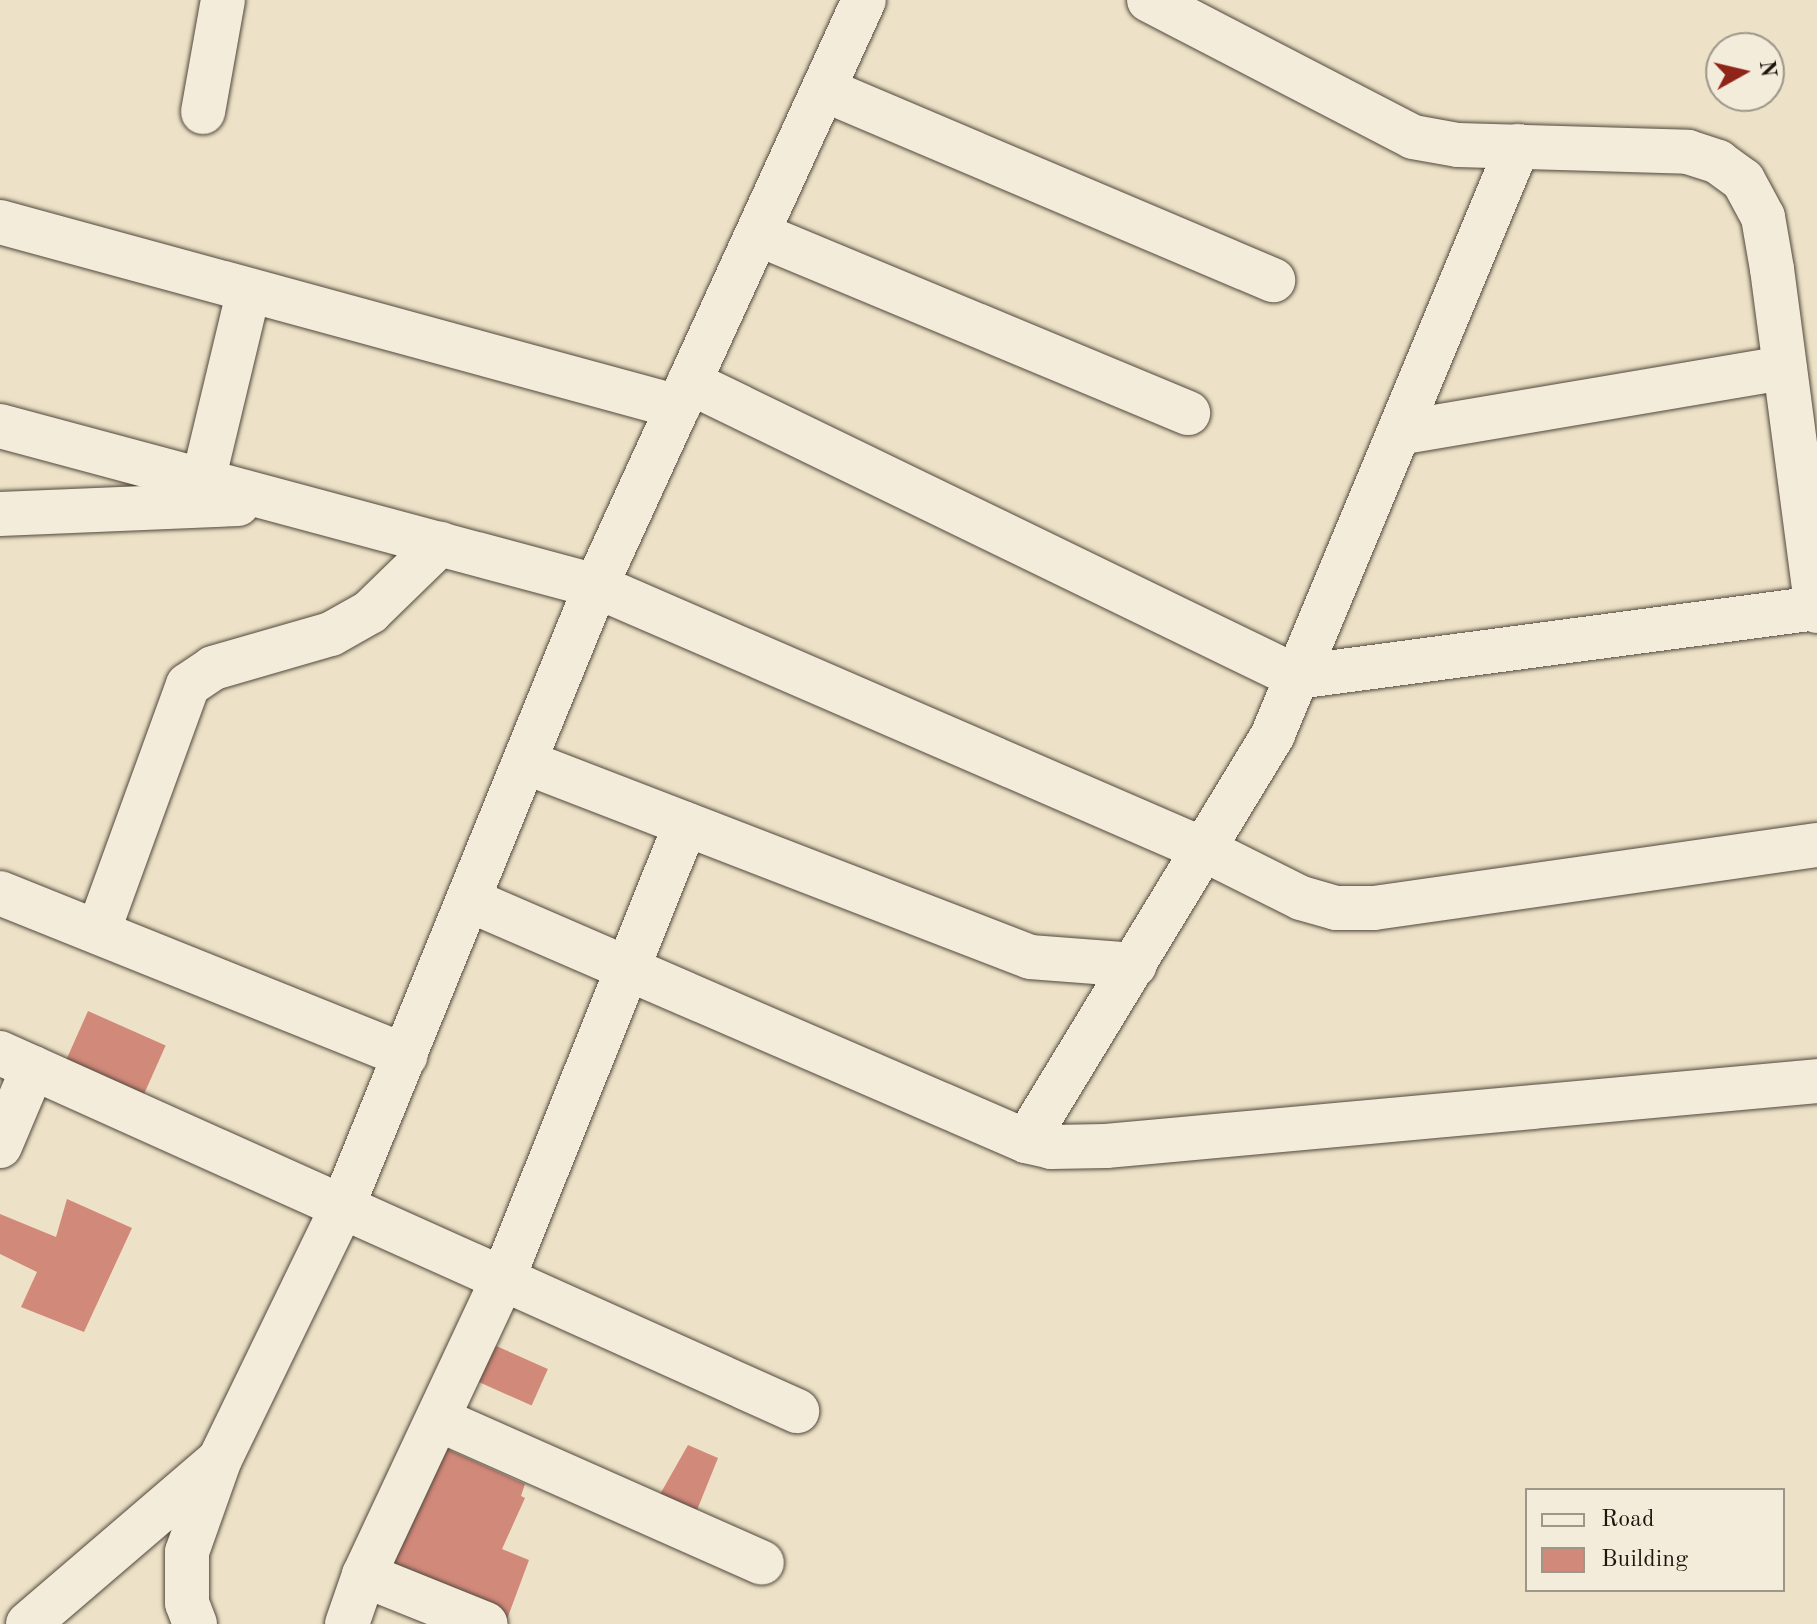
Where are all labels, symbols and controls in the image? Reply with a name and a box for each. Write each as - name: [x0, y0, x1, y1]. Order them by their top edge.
- north arrow: [1705, 32, 1785, 112]
- text: N: [1755, 59, 1779, 79]
- legend: [1525, 1488, 1785, 1592]
- text: Road: [1601, 1508, 1654, 1532]
- text: Building: [1601, 1548, 1688, 1572]

